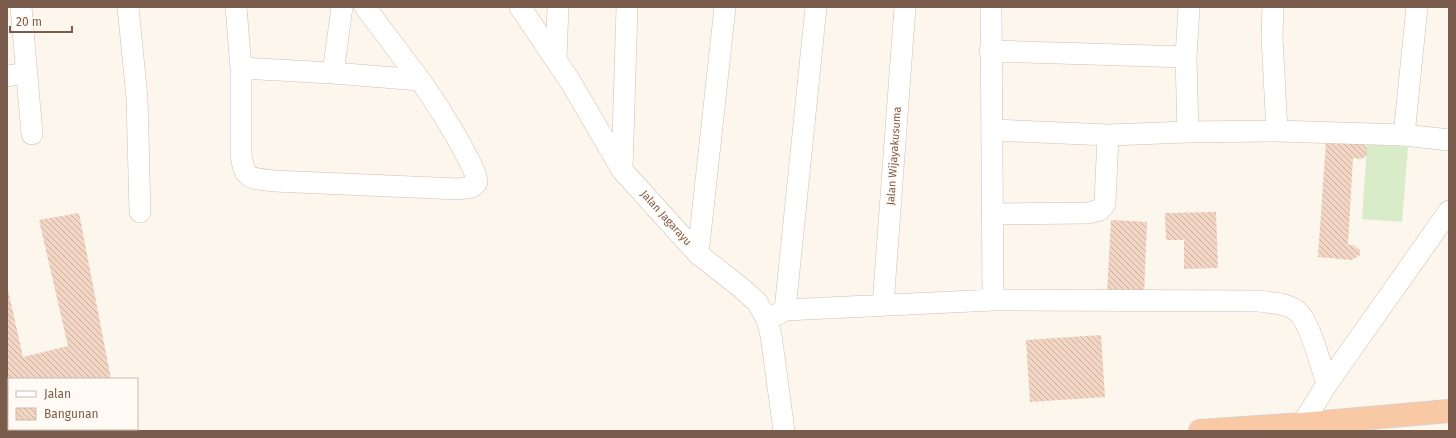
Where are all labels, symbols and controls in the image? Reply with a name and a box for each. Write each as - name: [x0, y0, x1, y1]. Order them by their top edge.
- scale bar: [10, 8, 72, 34]
- text: 20 m: [16, 15, 42, 29]
- street label: Jalan Wijayakusuma: [884, 106, 904, 206]
- street label: Jalan Jagarayu: [638, 188, 694, 248]
- legend: [8, 378, 138, 430]
- text: Jalan: [44, 387, 71, 401]
- text: Bangunan: [44, 407, 99, 421]

